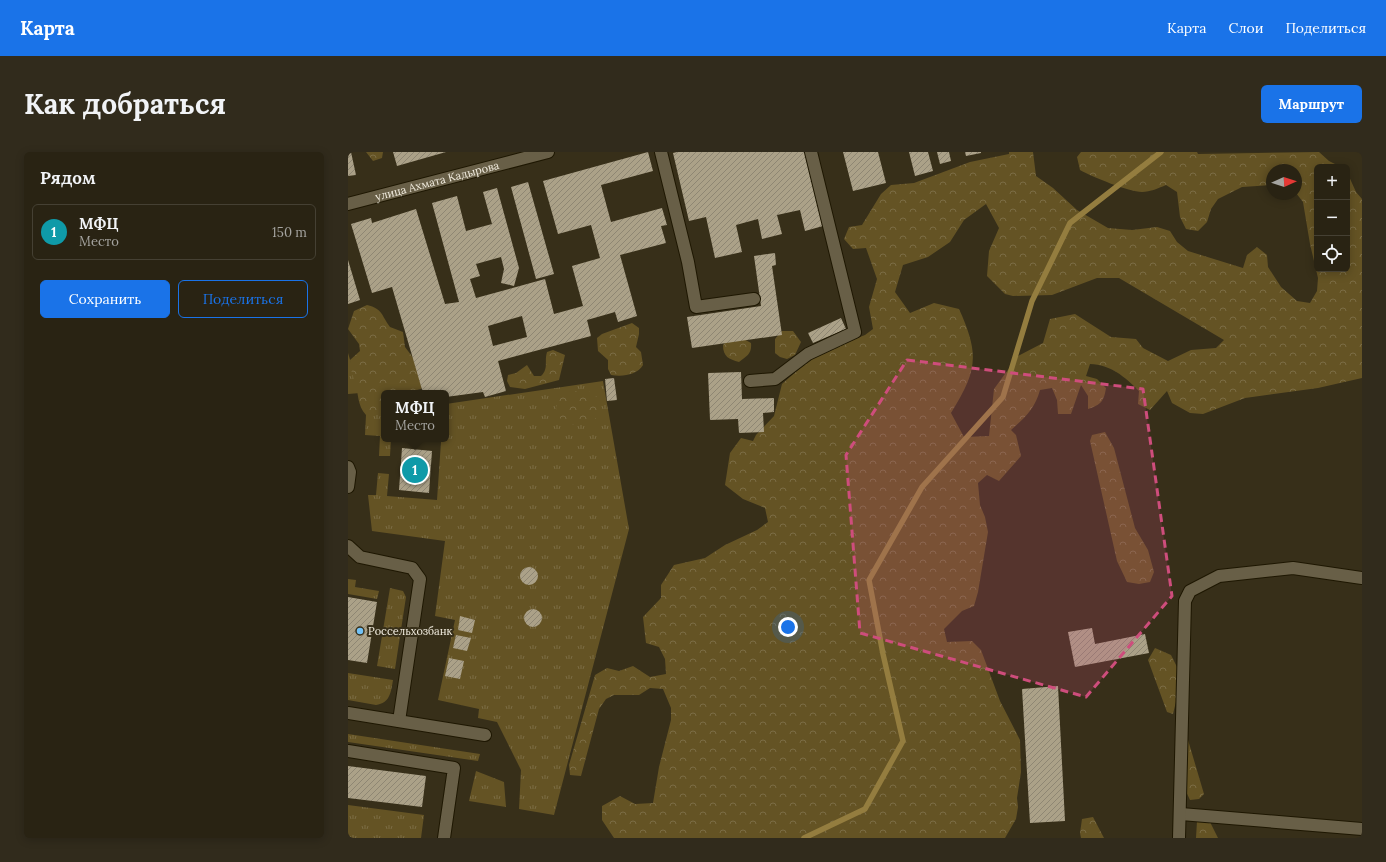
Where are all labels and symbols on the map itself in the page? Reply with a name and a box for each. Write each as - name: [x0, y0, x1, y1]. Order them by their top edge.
- street label: улица Ахмата Кадырова: [374, 158, 501, 204]
- north arrow: [1266, 164, 1302, 200]
- pin: 1: [402, 455, 428, 485]
- your location: [778, 617, 798, 637]
- place label: Россельхозбанк: [368, 624, 453, 638]
- marker: Россельхозбанк: [355, 626, 365, 636]

